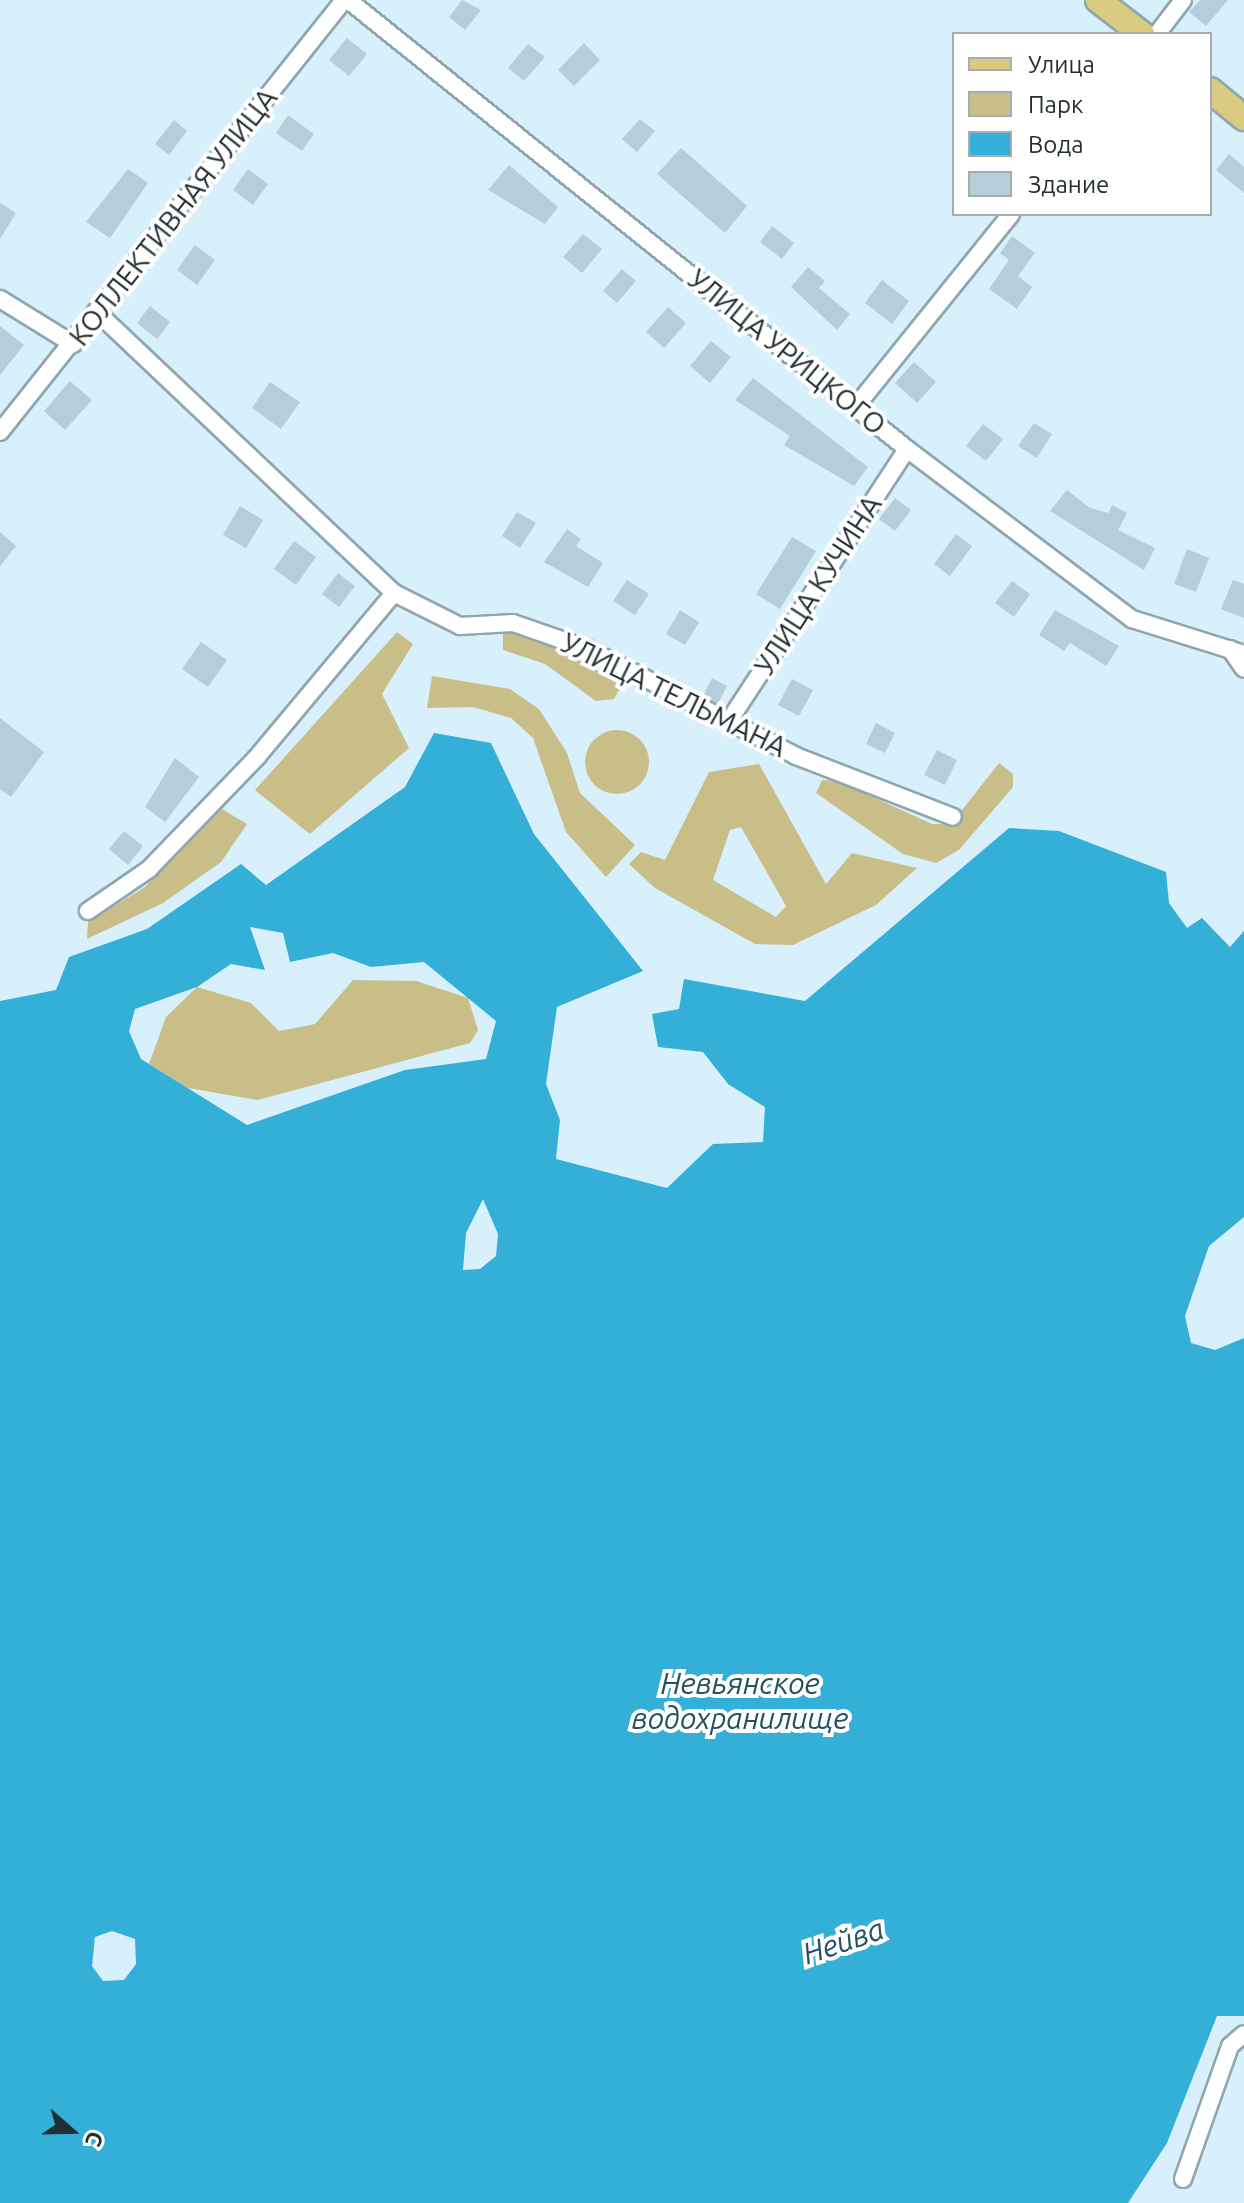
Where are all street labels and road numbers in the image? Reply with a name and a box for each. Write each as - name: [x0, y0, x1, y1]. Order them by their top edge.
- street label: КОЛЛЕКТИВНАЯ УЛИЦА: [62, 82, 284, 352]
- street label: УЛИЦА УРИЦКОГО: [682, 262, 892, 442]
- street label: УЛИЦА КУЧИНА: [747, 489, 889, 681]
- street label: УЛИЦА ТЕЛЬМАНА: [556, 626, 792, 764]

